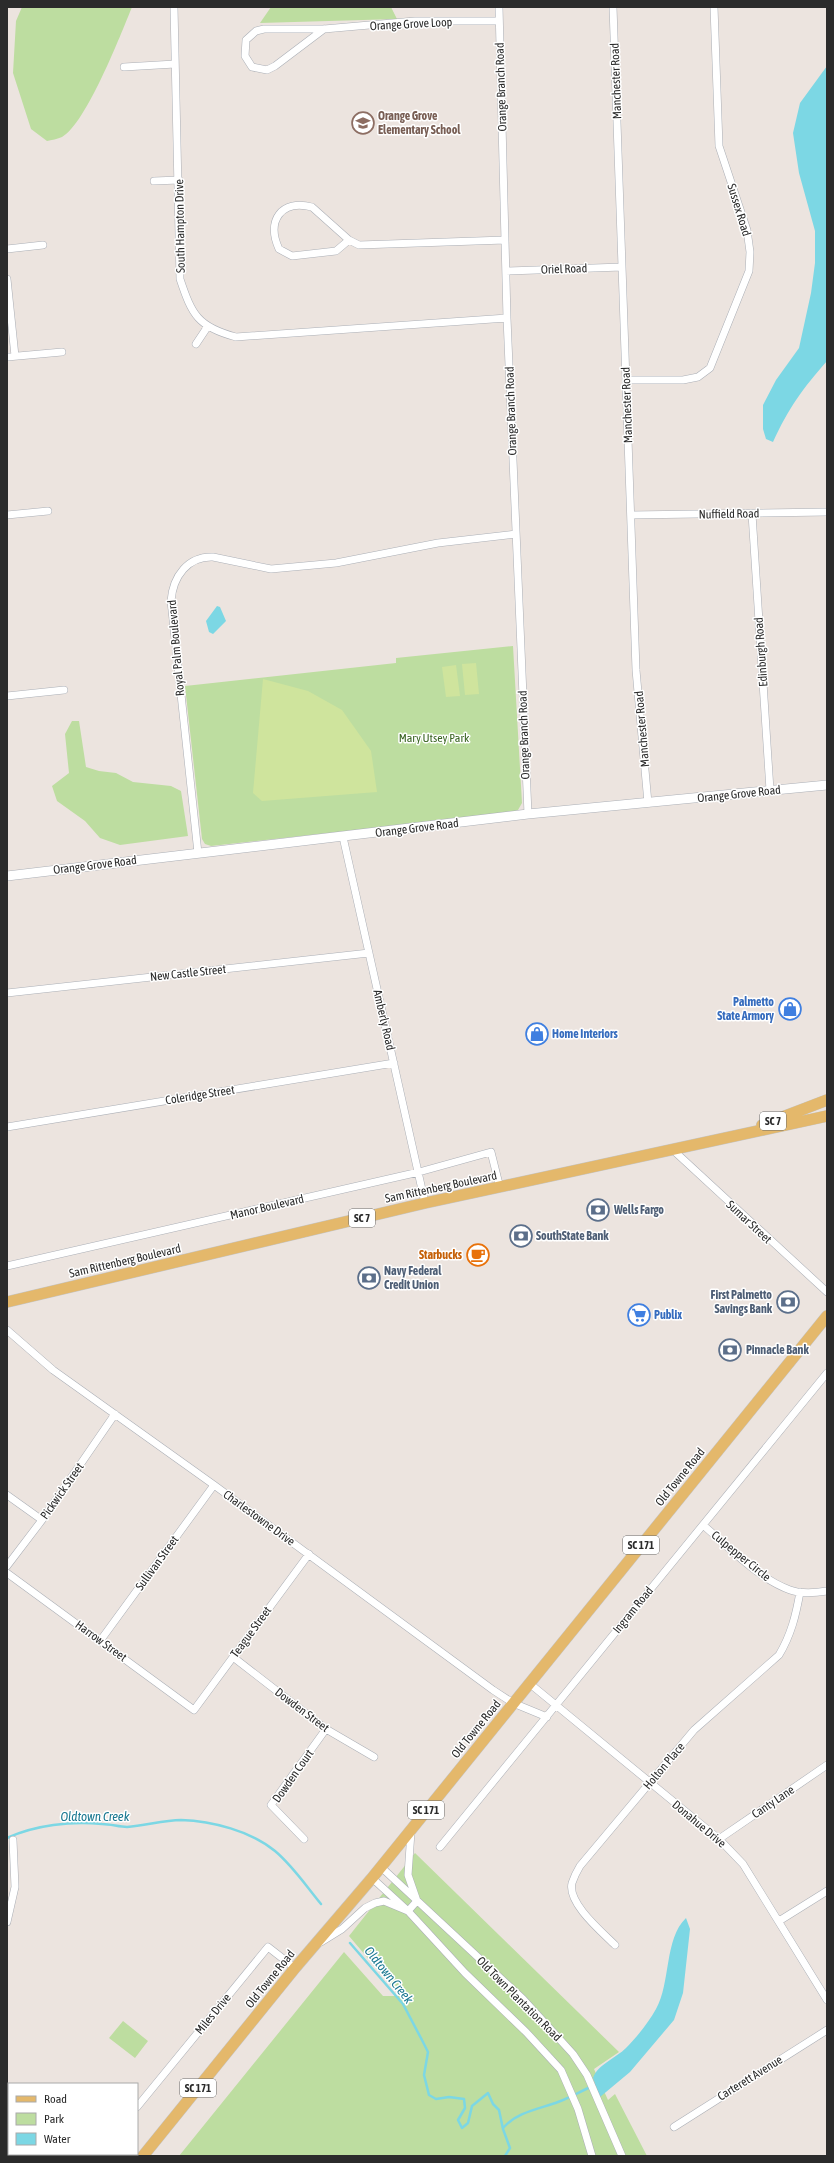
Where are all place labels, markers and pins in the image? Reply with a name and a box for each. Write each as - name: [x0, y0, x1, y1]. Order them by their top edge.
- place label: Orange Grove Elementary School: [378, 109, 461, 137]
- school or university icon: Orange Grove Elementary School: [350, 110, 376, 136]
- place label: Palmetto State Armory: [717, 995, 774, 1023]
- shop icon: Palmetto State Armory: [777, 996, 803, 1022]
- shop icon: Home Interiors: [524, 1021, 550, 1047]
- place label: Home Interiors: [552, 1027, 618, 1041]
- bank icon: Wells Fargo: [585, 1197, 611, 1223]
- place label: Wells Fargo: [613, 1203, 664, 1217]
- bank icon: SouthState Bank: [508, 1223, 534, 1249]
- place label: SouthState Bank: [536, 1229, 609, 1243]
- cafe icon: Starbucks: [465, 1242, 491, 1268]
- place label: Starbucks: [419, 1248, 463, 1262]
- place label: Navy Federal Credit Union: [384, 1264, 442, 1292]
- bank icon: Navy Federal Credit Union: [356, 1265, 382, 1291]
- place label: First Palmetto Savings Bank: [711, 1288, 773, 1316]
- bank icon: First Palmetto Savings Bank: [775, 1289, 801, 1315]
- supermarket icon: Publix: [626, 1302, 652, 1328]
- place label: Publix: [654, 1308, 682, 1322]
- bank icon: Pinnacle Bank: [717, 1337, 743, 1363]
- place label: Pinnacle Bank: [746, 1343, 809, 1357]

